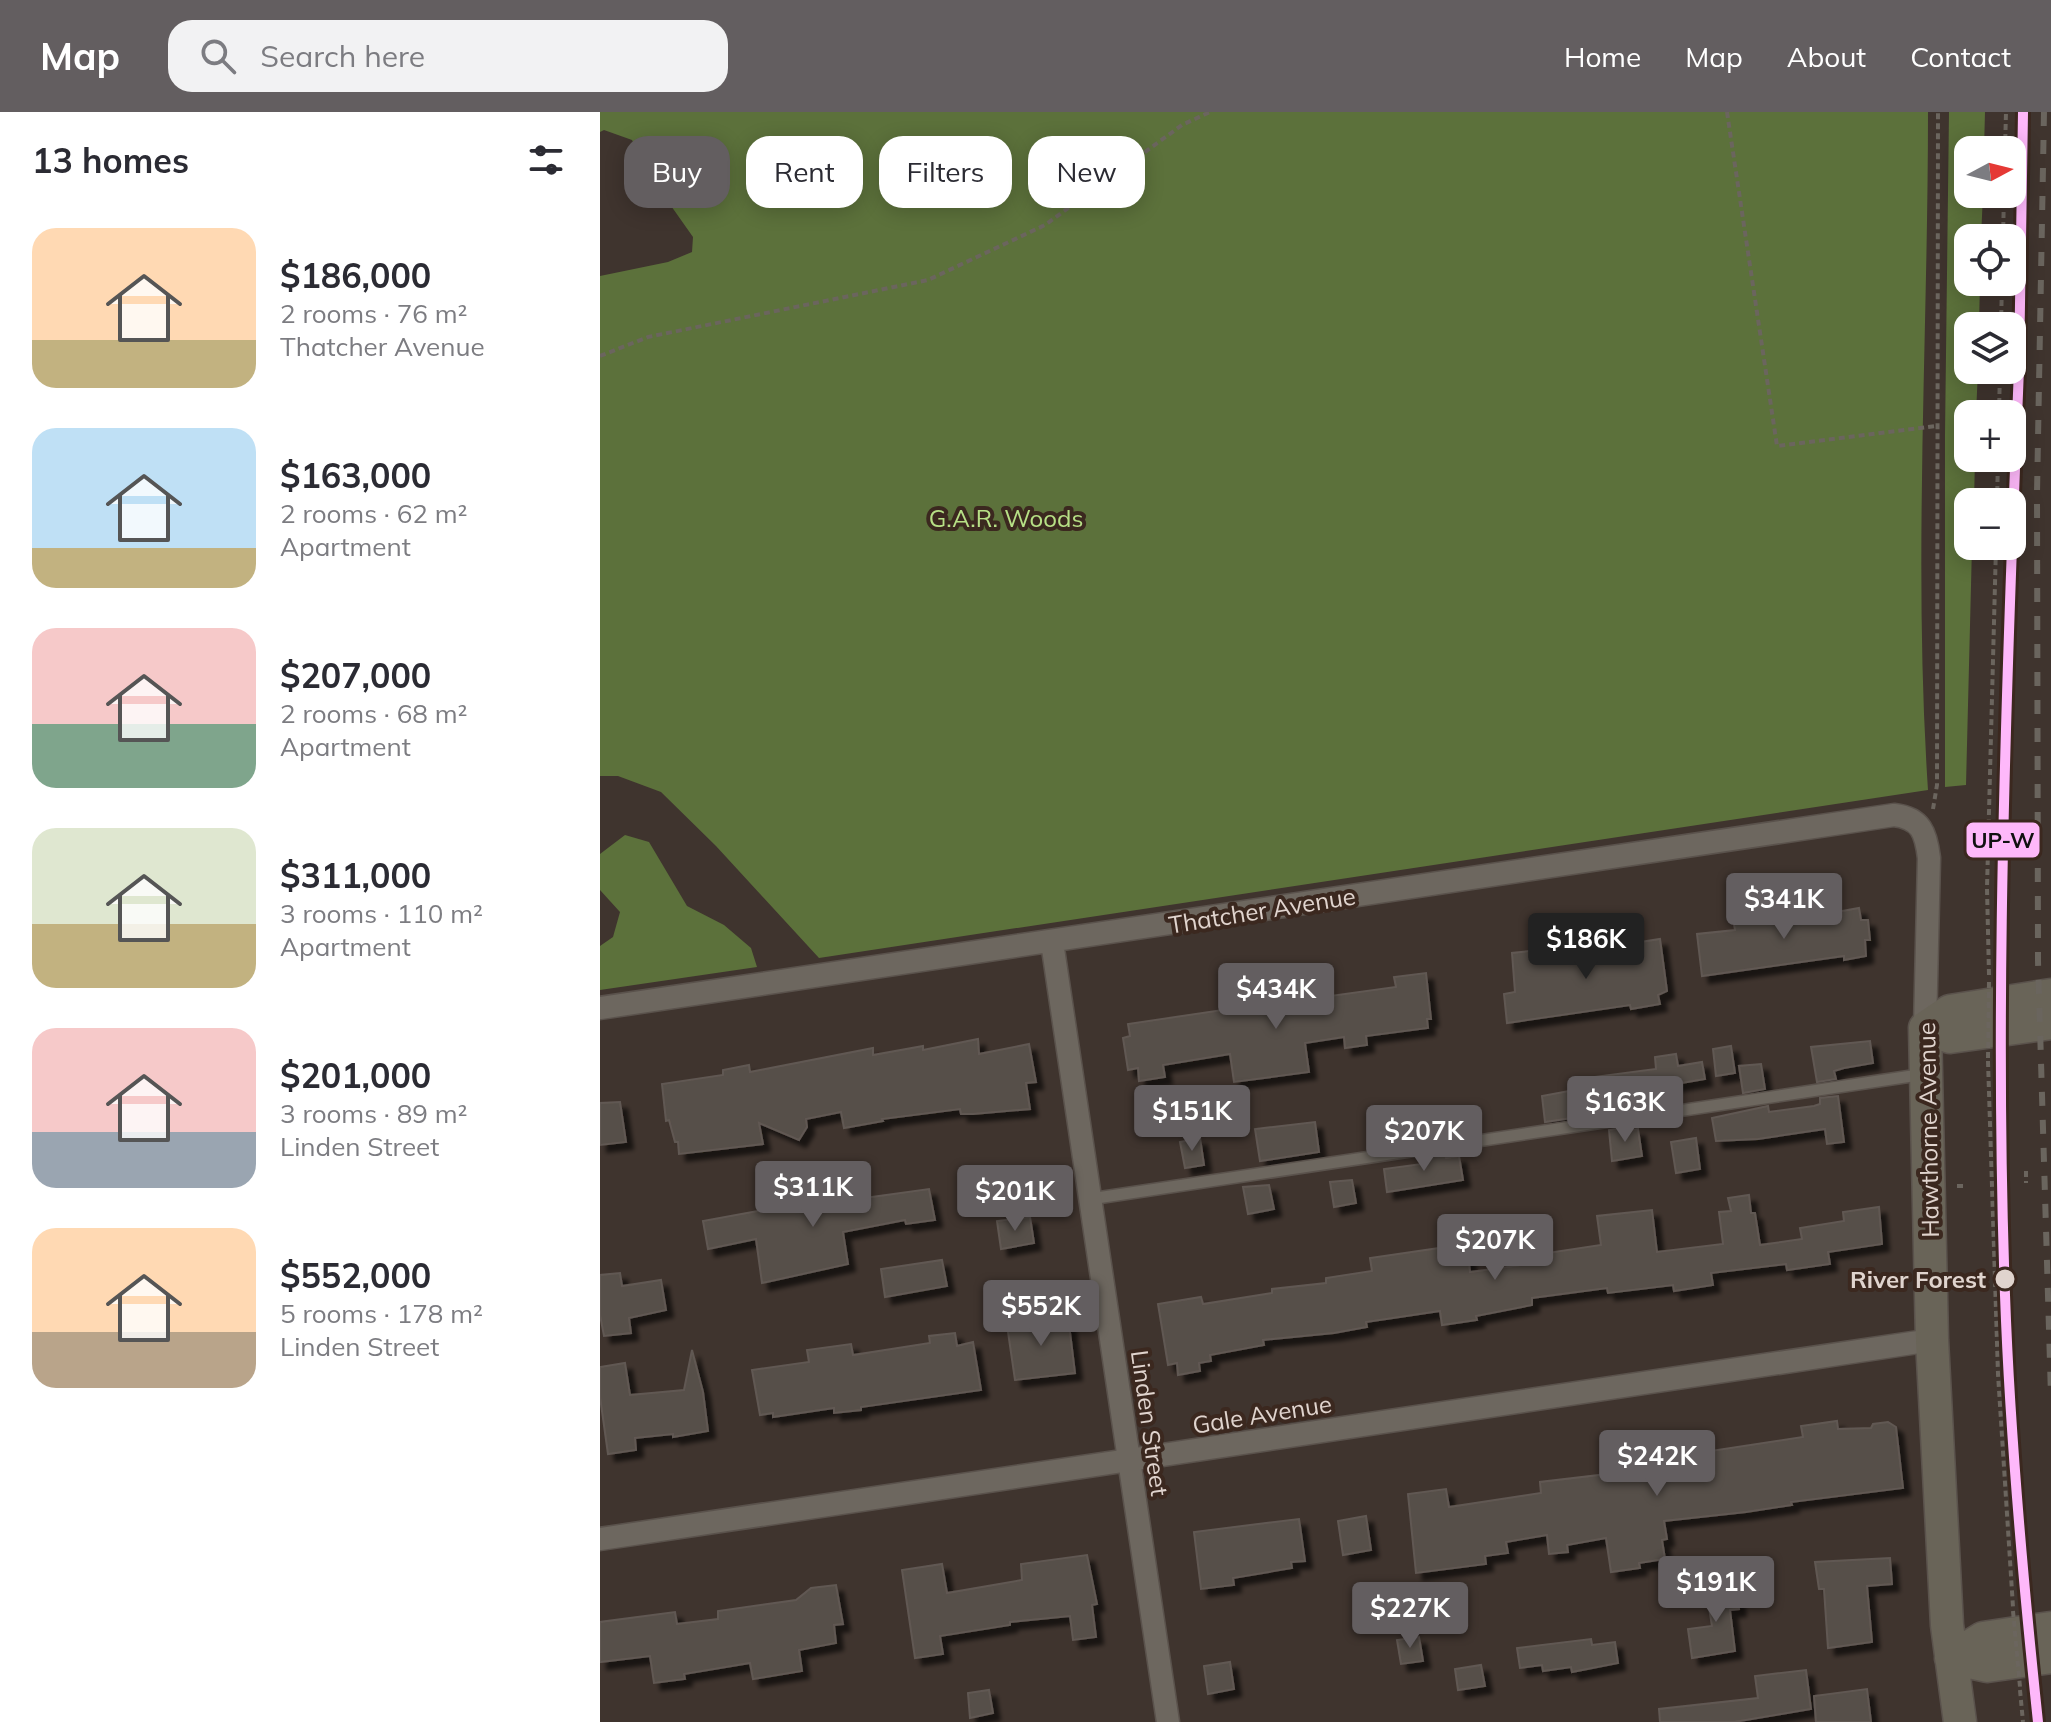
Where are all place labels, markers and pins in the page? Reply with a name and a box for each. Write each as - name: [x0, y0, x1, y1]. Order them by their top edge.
- pin: $341K: [1728, 873, 1840, 941]
- pin: $186K: [1530, 913, 1642, 981]
- pin: $434K: [1220, 963, 1332, 1031]
- pin: $163K: [1569, 1076, 1681, 1144]
- pin: $151K: [1136, 1085, 1248, 1153]
- pin: $207K: [1368, 1105, 1480, 1173]
- pin: $311K: [757, 1161, 869, 1229]
- pin: $201K: [959, 1165, 1071, 1233]
- pin: $207K: [1439, 1214, 1551, 1282]
- place label: River Forest: [1850, 1264, 1986, 1294]
- marker: River Forest: [1993, 1267, 2017, 1291]
- pin: $552K: [985, 1280, 1097, 1348]
- pin: $242K: [1601, 1430, 1713, 1498]
- pin: $191K: [1660, 1556, 1772, 1624]
- pin: $227K: [1354, 1582, 1466, 1650]

